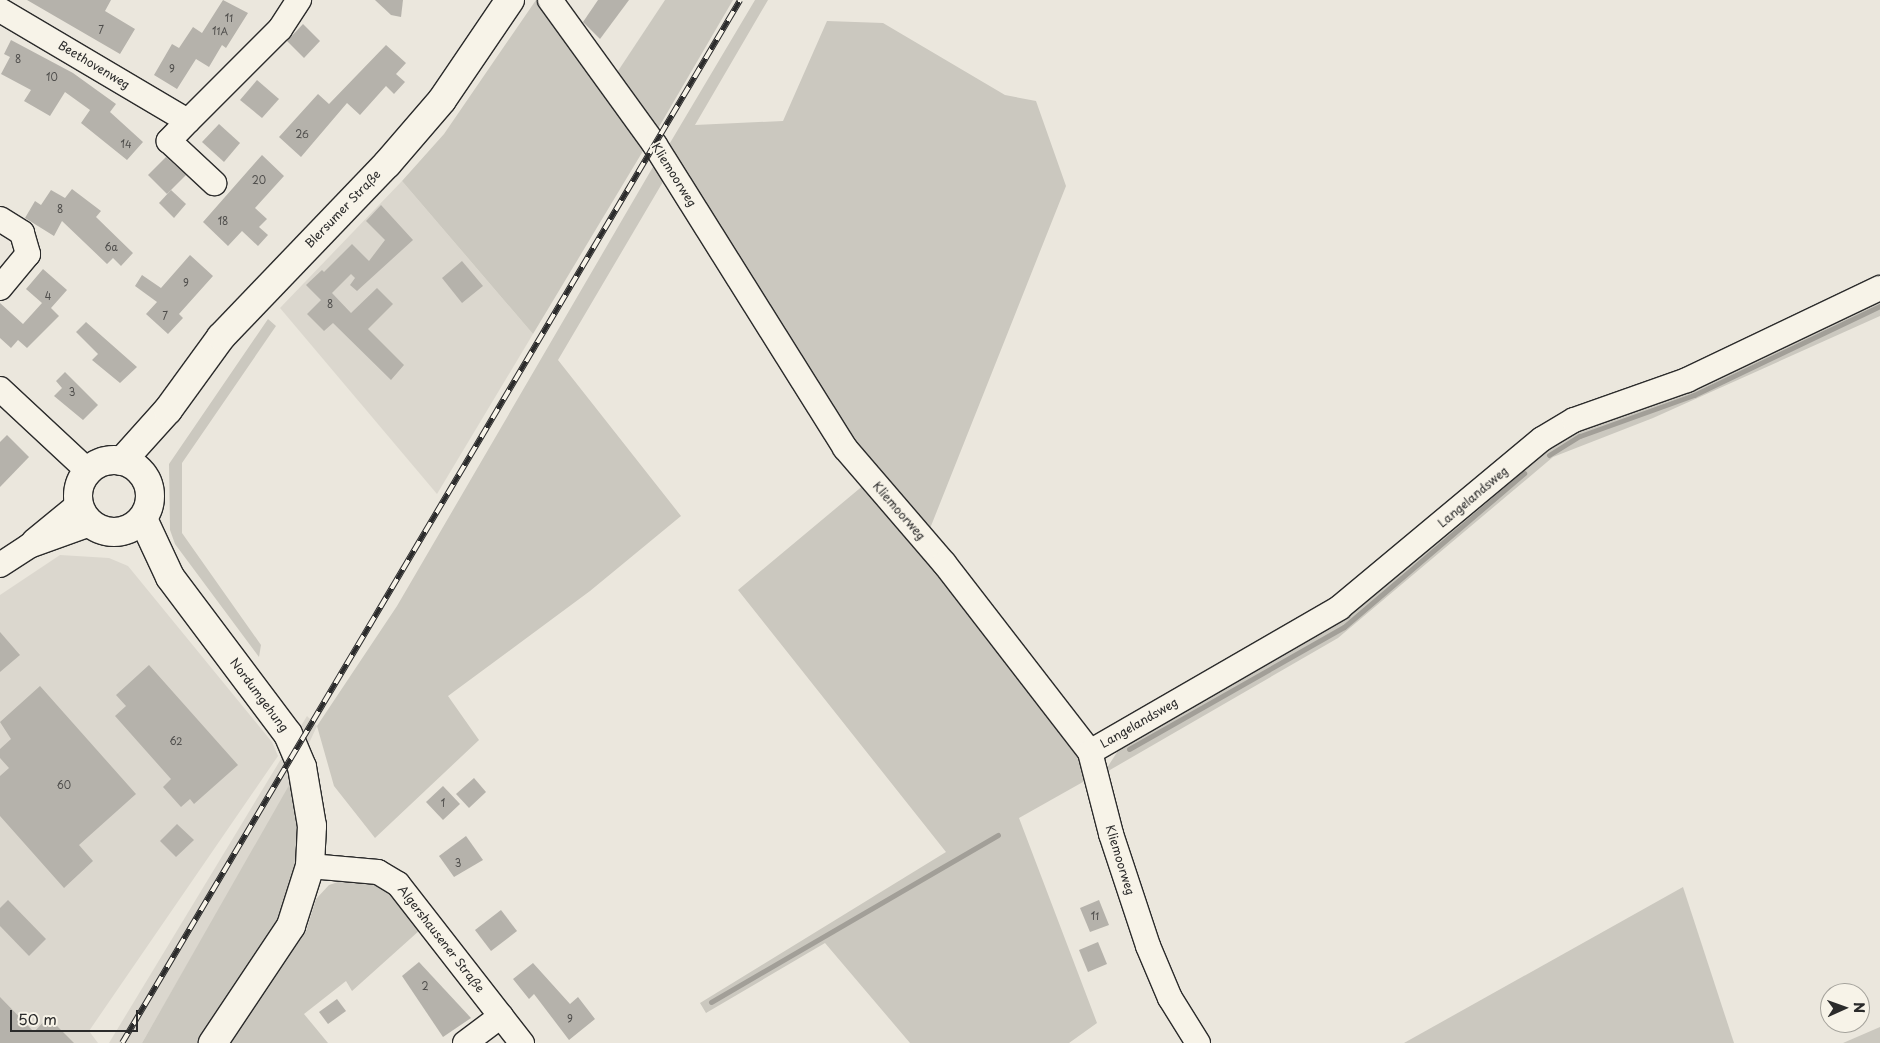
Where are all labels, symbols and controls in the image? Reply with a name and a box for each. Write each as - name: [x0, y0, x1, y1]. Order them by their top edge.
- house number: 11: [225, 12, 233, 24]
- house number: 7: [98, 24, 104, 36]
- house number: 11A: [212, 25, 228, 37]
- street label: Beethovenweg: [56, 38, 132, 92]
- house number: 8: [15, 53, 21, 65]
- house number: 9: [169, 63, 175, 75]
- house number: 10: [46, 71, 58, 83]
- house number: 26: [295, 128, 309, 140]
- house number: 14: [120, 138, 132, 150]
- street label: Kliemoorweg: [649, 140, 699, 210]
- street label: Blersumer Straße: [302, 167, 384, 251]
- house number: 20: [252, 174, 266, 186]
- house number: 8: [57, 203, 63, 215]
- house number: 18: [218, 215, 228, 227]
- house number: 6a: [104, 241, 118, 253]
- house number: 9: [183, 277, 189, 289]
- house number: 4: [45, 290, 51, 302]
- house number: 8: [327, 298, 333, 310]
- house number: 7: [162, 310, 168, 322]
- house number: 3: [69, 386, 75, 398]
- street label: Langelandsweg: [1435, 463, 1511, 531]
- street label: Kliemoorweg: [870, 479, 928, 543]
- street label: Nordumgehung: [227, 655, 291, 735]
- street label: Langelandsweg: [1098, 695, 1180, 751]
- house number: 62: [169, 735, 183, 747]
- house number: 60: [57, 779, 71, 791]
- house number: 1: [441, 797, 445, 809]
- street label: Kliemoorweg: [1102, 823, 1138, 897]
- house number: 3: [455, 857, 461, 869]
- street label: Algershausener Straße: [394, 882, 488, 996]
- house number: 11: [1091, 910, 1099, 922]
- house number: 2: [421, 980, 429, 992]
- north arrow: [1820, 983, 1870, 1033]
- scale bar: [12, 1000, 140, 1032]
- text: N: [1849, 1002, 1870, 1013]
- text: 50 m: [18, 1007, 57, 1030]
- house number: 9: [567, 1013, 573, 1025]

